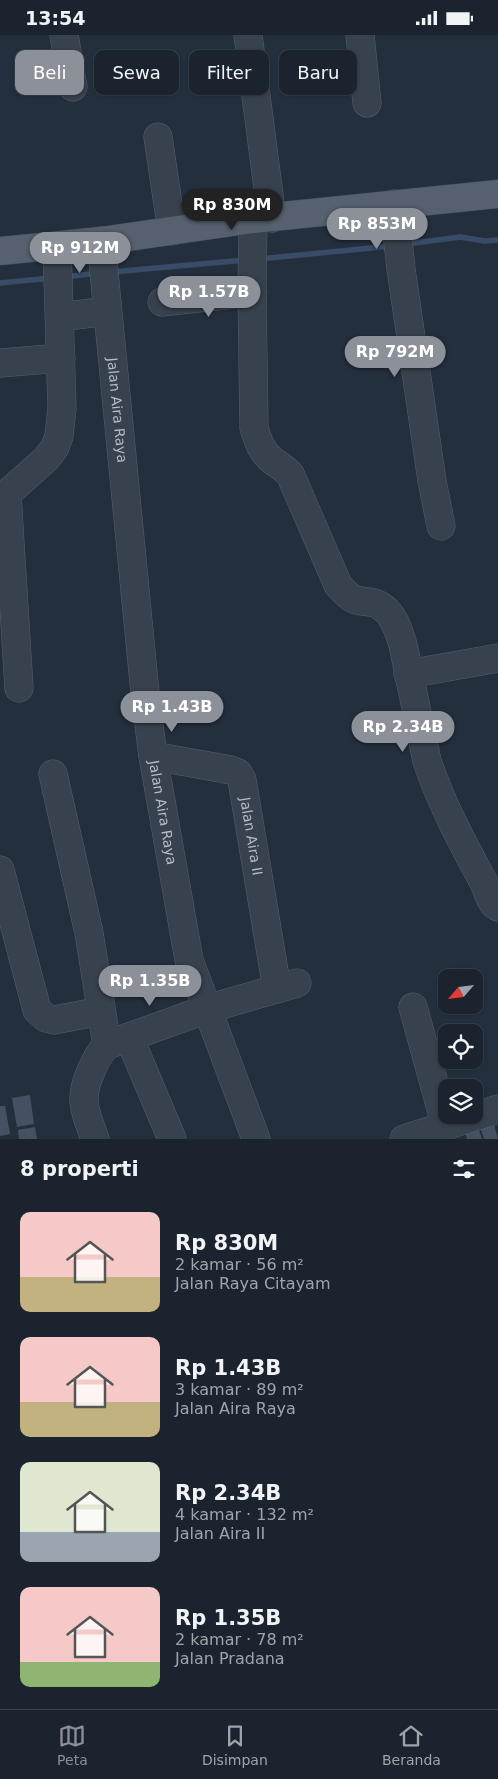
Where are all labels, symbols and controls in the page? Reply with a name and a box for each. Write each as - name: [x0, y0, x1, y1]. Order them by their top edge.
- text: 13:54: [25, 7, 85, 29]
- chip: Beli: [15, 50, 84, 95]
- chip: Sewa: [94, 50, 179, 95]
- chip: Filter: [189, 50, 269, 95]
- chip: Baru: [279, 50, 357, 95]
- pin: Rp 830M: [186, 189, 278, 231]
- text: Rp 830M: [193, 195, 271, 214]
- pin: Rp 853M: [331, 207, 423, 250]
- text: Rp 853M: [338, 214, 416, 233]
- pin: Rp 912M: [34, 231, 126, 274]
- text: Rp 912M: [41, 238, 119, 257]
- pin: Rp 1.57B: [157, 275, 261, 318]
- text: Rp 1.57B: [168, 282, 250, 301]
- pin: Rp 792M: [349, 335, 441, 378]
- text: Rp 792M: [356, 342, 434, 361]
- street label: Jalan Aira Raya: [104, 356, 131, 464]
- pin: Rp 1.43B: [120, 691, 224, 733]
- text: Rp 1.43B: [131, 697, 213, 716]
- pin: Rp 2.34B: [351, 711, 455, 753]
- text: Rp 2.34B: [362, 717, 444, 736]
- street label: Jalan Aira Raya: [146, 758, 180, 866]
- street label: Jalan Aira II: [237, 795, 266, 877]
- pin: Rp 1.35B: [98, 965, 202, 1007]
- north arrow: [438, 969, 482, 1014]
- map controls: [438, 969, 483, 1124]
- text: Rp 1.35B: [109, 971, 191, 990]
- button: locate: [438, 1024, 483, 1069]
- button: layers: [438, 1079, 483, 1124]
- icon: filters: [450, 1155, 478, 1183]
- text: 8 properti: [20, 1157, 139, 1181]
- text: Rp 830M: [175, 1231, 278, 1255]
- icon: home: [60, 1232, 120, 1292]
- text: 2 kamar · 56 m²: [175, 1255, 304, 1274]
- text: Jalan Raya Citayam: [175, 1274, 330, 1293]
- text: Rp 1.43B: [175, 1356, 281, 1380]
- icon: home: [60, 1357, 120, 1417]
- text: 3 kamar · 89 m²: [175, 1380, 304, 1399]
- text: Jalan Aira Raya: [175, 1399, 296, 1418]
- text: Rp 2.34B: [175, 1481, 281, 1505]
- icon: home: [60, 1482, 120, 1542]
- text: 4 kamar · 132 m²: [175, 1505, 314, 1524]
- text: Jalan Aira II: [175, 1524, 265, 1543]
- text: Rp 1.35B: [175, 1606, 281, 1630]
- icon: home: [60, 1607, 120, 1667]
- text: 2 kamar · 78 m²: [175, 1630, 304, 1649]
- text: Jalan Pradana: [175, 1649, 285, 1668]
- tab: Peta: [57, 1722, 88, 1768]
- tab: Disimpan: [202, 1722, 268, 1768]
- tab: Beranda: [382, 1722, 441, 1768]

